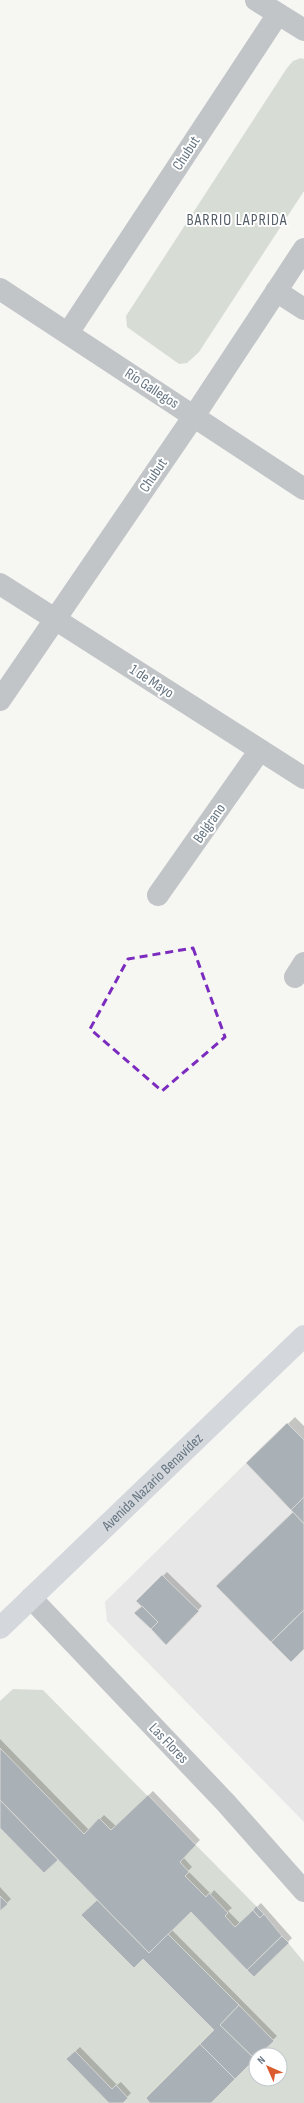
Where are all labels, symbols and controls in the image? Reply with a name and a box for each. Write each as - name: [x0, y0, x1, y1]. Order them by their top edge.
- street label: Chubut: [168, 132, 205, 174]
- district label: BARRIO LAPRIDA: [186, 211, 288, 230]
- street label: Río Gallegos: [121, 364, 182, 413]
- street label: Chubut: [135, 454, 172, 496]
- street label: 1 de Mayo: [126, 660, 177, 703]
- street label: Belgrano: [189, 800, 230, 847]
- street label: Avenida Nazario Benavídez: [97, 1429, 208, 1536]
- street label: Las Flores: [145, 1719, 193, 1768]
- north arrow: [248, 2047, 288, 2087]
- text: N: [255, 2054, 268, 2067]

